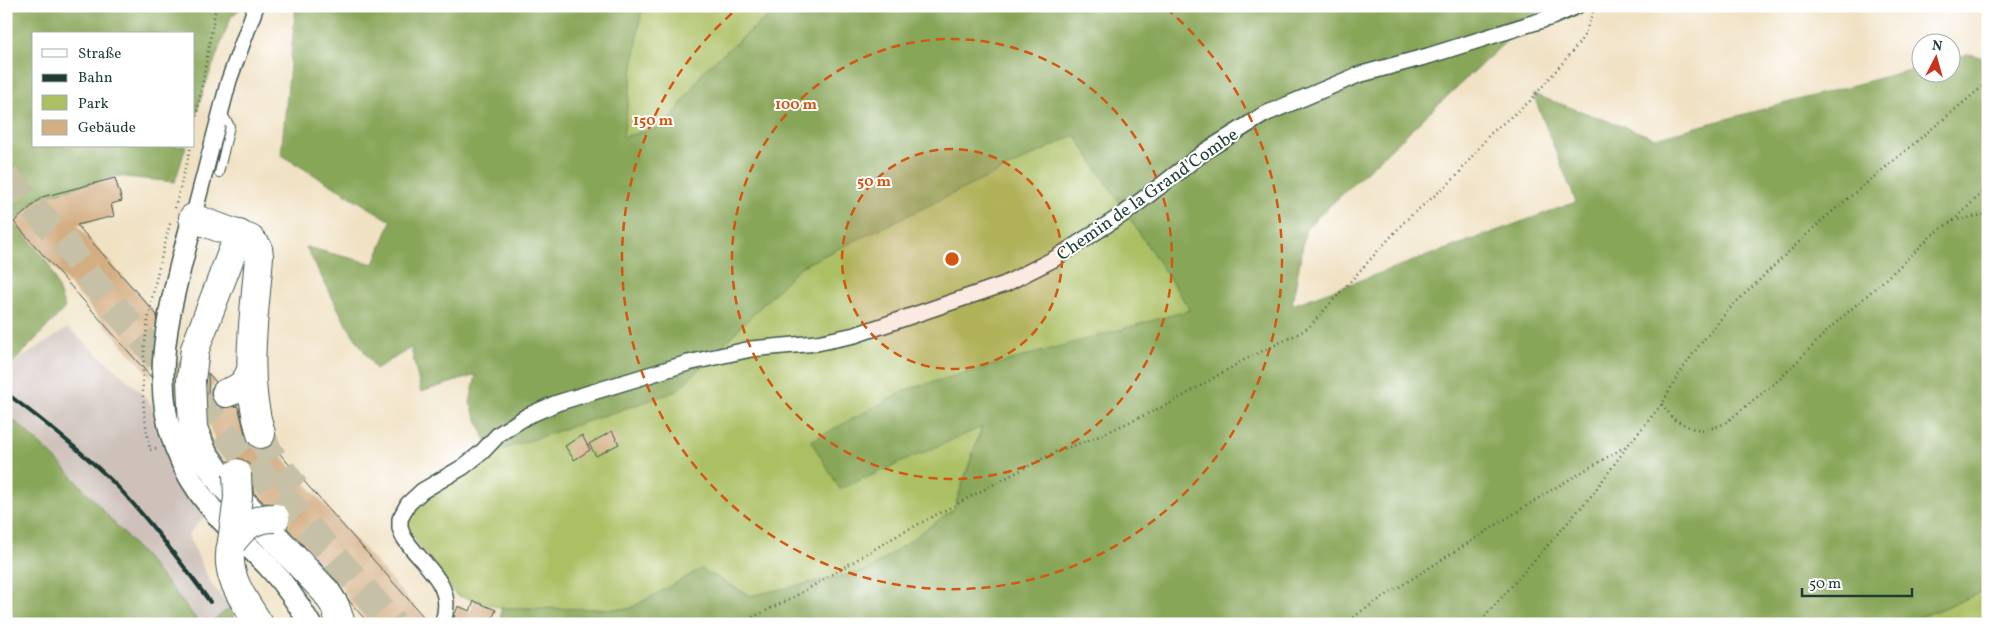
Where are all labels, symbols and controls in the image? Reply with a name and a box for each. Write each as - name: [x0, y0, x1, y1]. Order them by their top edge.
- legend: [32, 32, 195, 148]
- north arrow: [1912, 32, 1962, 82]
- text: N: [1931, 37, 1943, 57]
- text: Straße: [78, 44, 121, 65]
- text: Bahn: [78, 68, 113, 89]
- text: Park: [78, 94, 109, 115]
- text: 100 m: [775, 95, 818, 116]
- text: 150 m: [633, 111, 673, 132]
- text: Gebäude: [78, 118, 136, 139]
- street label: Chemin de la Grand'Combe: [1052, 123, 1244, 268]
- text: 50 m: [857, 172, 891, 193]
- centre of rings: [943, 250, 961, 268]
- scale bar: [1802, 565, 1912, 597]
- text: 50 m: [1809, 574, 1841, 595]

